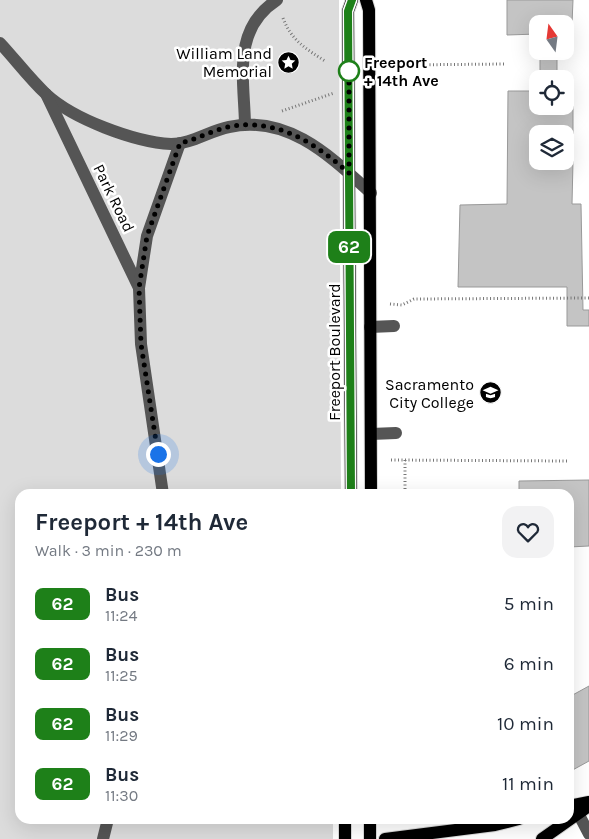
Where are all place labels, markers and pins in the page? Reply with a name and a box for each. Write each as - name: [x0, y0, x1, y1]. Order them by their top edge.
- place label: William Land Memorial: [176, 44, 272, 81]
- place icon: William Land Memorial: [276, 50, 300, 74]
- place label: Freeport + 14th Ave: [364, 53, 439, 90]
- marker: Freeport + 14th Ave: [338, 60, 360, 82]
- place label: Sacramento City College: [385, 375, 474, 412]
- school or university icon: Sacramento City College: [478, 381, 502, 405]

